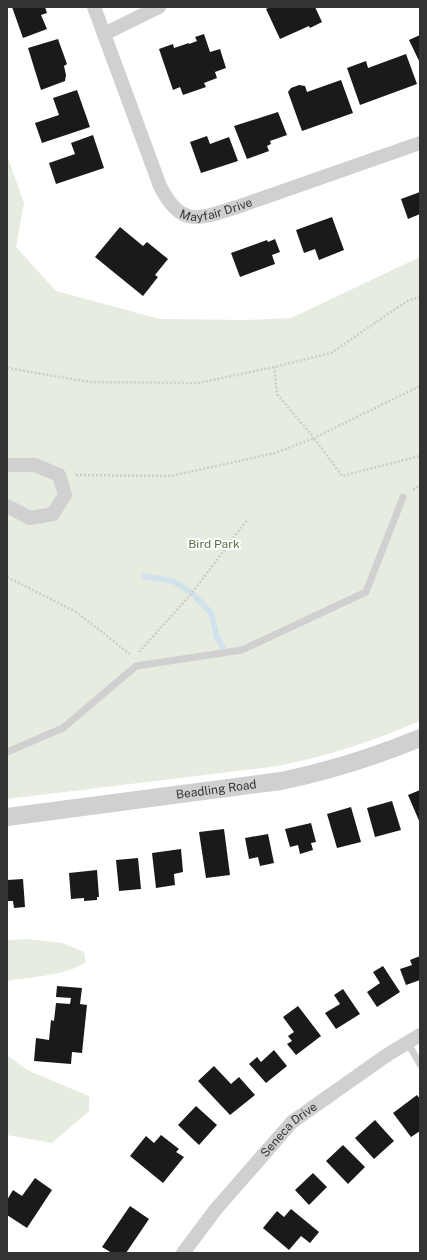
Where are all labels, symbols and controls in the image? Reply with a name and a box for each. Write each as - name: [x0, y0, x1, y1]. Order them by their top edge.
- street label: Mayfair Drive: [178, 195, 254, 224]
- park label: Bird Park: [188, 537, 240, 551]
- street label: Beadling Road: [175, 777, 257, 802]
- street label: Seneca Drive: [258, 1099, 320, 1160]

